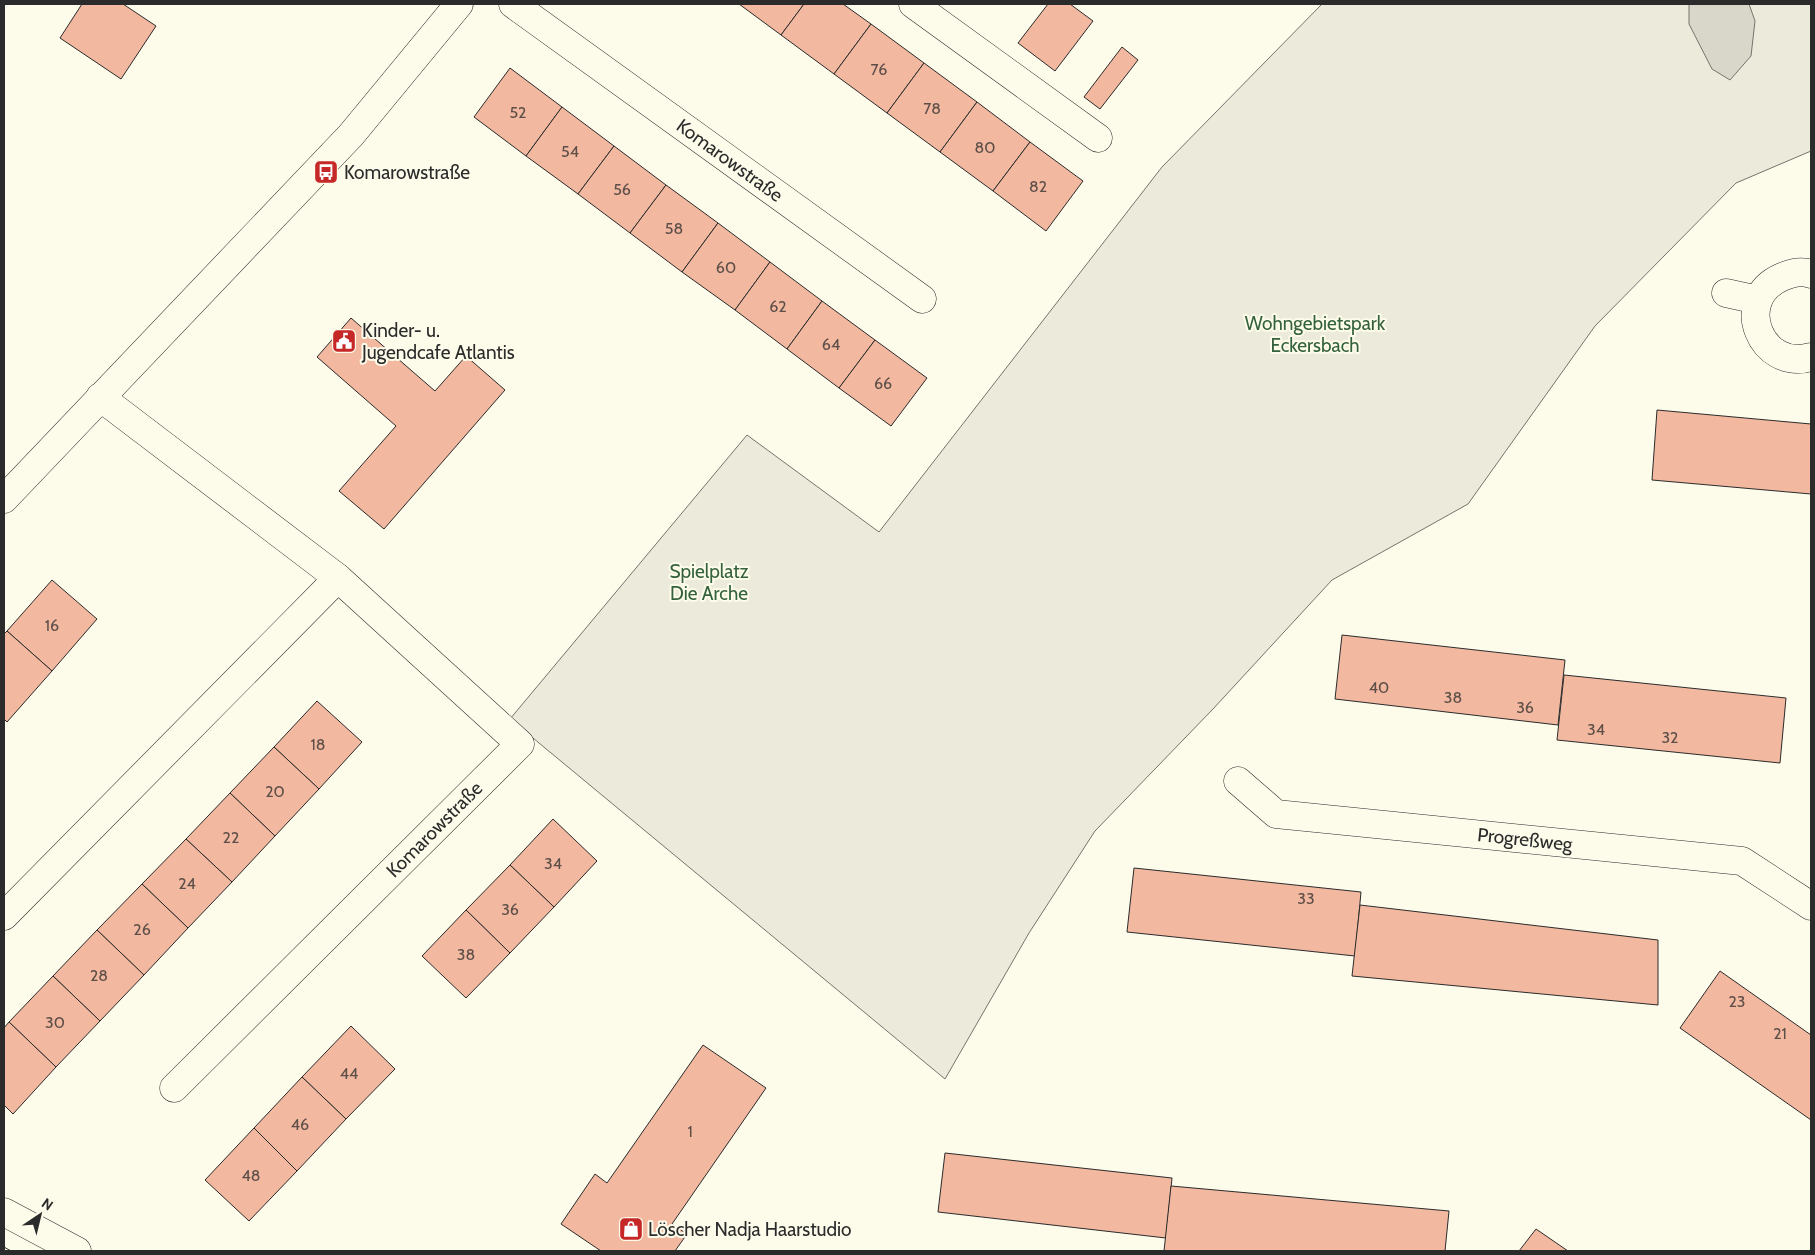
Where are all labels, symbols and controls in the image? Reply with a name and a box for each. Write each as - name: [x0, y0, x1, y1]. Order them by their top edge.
- house number: 76: [871, 60, 887, 79]
- house number: 78: [923, 99, 941, 118]
- house number: 52: [509, 103, 527, 122]
- street label: Komarowstraße: [672, 114, 788, 207]
- house number: 80: [975, 138, 995, 157]
- house number: 54: [561, 142, 579, 161]
- bus stop icon: Komarowstraße: [313, 159, 339, 185]
- place label: Komarowstraße: [344, 161, 470, 184]
- house number: 82: [1029, 177, 1047, 196]
- house number: 56: [613, 180, 631, 199]
- house number: 58: [665, 219, 683, 238]
- house number: 60: [716, 258, 736, 277]
- house number: 62: [769, 297, 787, 316]
- park label: Wohngebietspark Eckersbach: [1245, 312, 1386, 357]
- place label: Kinder- u. Jugendcafe Atlantis: [361, 319, 515, 364]
- public building icon: Kinder- u. Jugendcafe Atlantis: [331, 328, 357, 354]
- house number: 64: [822, 335, 840, 354]
- house number: 66: [874, 374, 892, 393]
- park label: Spielplatz Die Arche: [669, 560, 749, 605]
- house number: 16: [45, 616, 59, 635]
- house number: 40: [1369, 678, 1389, 697]
- house number: 38: [1444, 688, 1462, 707]
- house number: 36: [1516, 698, 1534, 717]
- house number: 34: [1587, 720, 1605, 739]
- house number: 32: [1661, 728, 1679, 747]
- house number: 18: [311, 735, 325, 754]
- street label: Komarowstraße: [382, 776, 487, 882]
- house number: 20: [265, 782, 285, 801]
- street label: Progreßweg: [1476, 823, 1574, 856]
- house number: 22: [223, 828, 239, 847]
- house number: 34: [544, 854, 562, 873]
- house number: 24: [178, 874, 196, 893]
- house number: 33: [1297, 889, 1315, 908]
- house number: 36: [501, 900, 519, 919]
- house number: 26: [133, 920, 151, 939]
- house number: 38: [457, 945, 475, 964]
- house number: 28: [90, 966, 108, 985]
- house number: 23: [1728, 992, 1746, 1011]
- house number: 30: [45, 1013, 65, 1032]
- house number: 21: [1773, 1024, 1787, 1043]
- house number: 44: [340, 1064, 358, 1083]
- house number: 46: [291, 1115, 309, 1134]
- house number: 1: [687, 1122, 693, 1141]
- house number: 48: [242, 1166, 260, 1185]
- north arrow: [15, 1190, 65, 1240]
- text: N: [38, 1194, 57, 1215]
- shop icon: Löscher Nadja Haarstudio: [618, 1216, 644, 1242]
- place label: Löscher Nadja Haarstudio: [648, 1218, 852, 1241]

